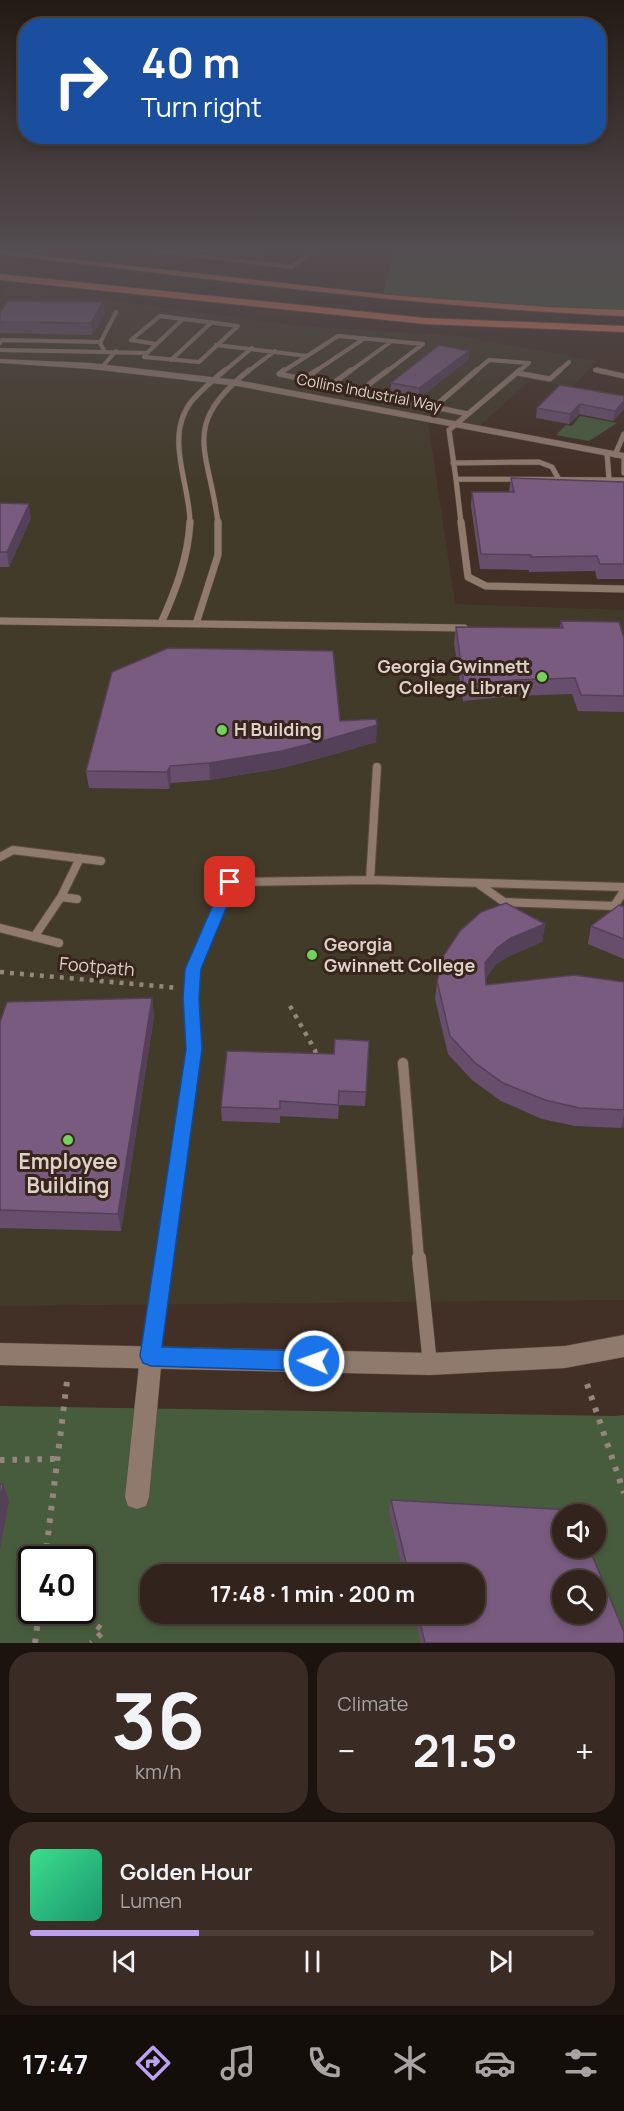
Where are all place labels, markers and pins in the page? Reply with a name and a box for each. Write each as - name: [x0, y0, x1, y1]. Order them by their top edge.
- place label: Georgia Gwinnett College Library: [378, 654, 530, 699]
- marker: Georgia Gwinnett College Library: [535, 670, 549, 684]
- place label: H Building: [234, 717, 322, 741]
- marker: H Building: [215, 723, 229, 737]
- pin: [204, 856, 255, 907]
- place label: Georgia Gwinnett College: [324, 932, 475, 977]
- marker: Georgia Gwinnett College: [305, 948, 319, 962]
- marker: Employee Building: [61, 1133, 75, 1147]
- place label: Employee Building: [18, 1147, 118, 1199]

